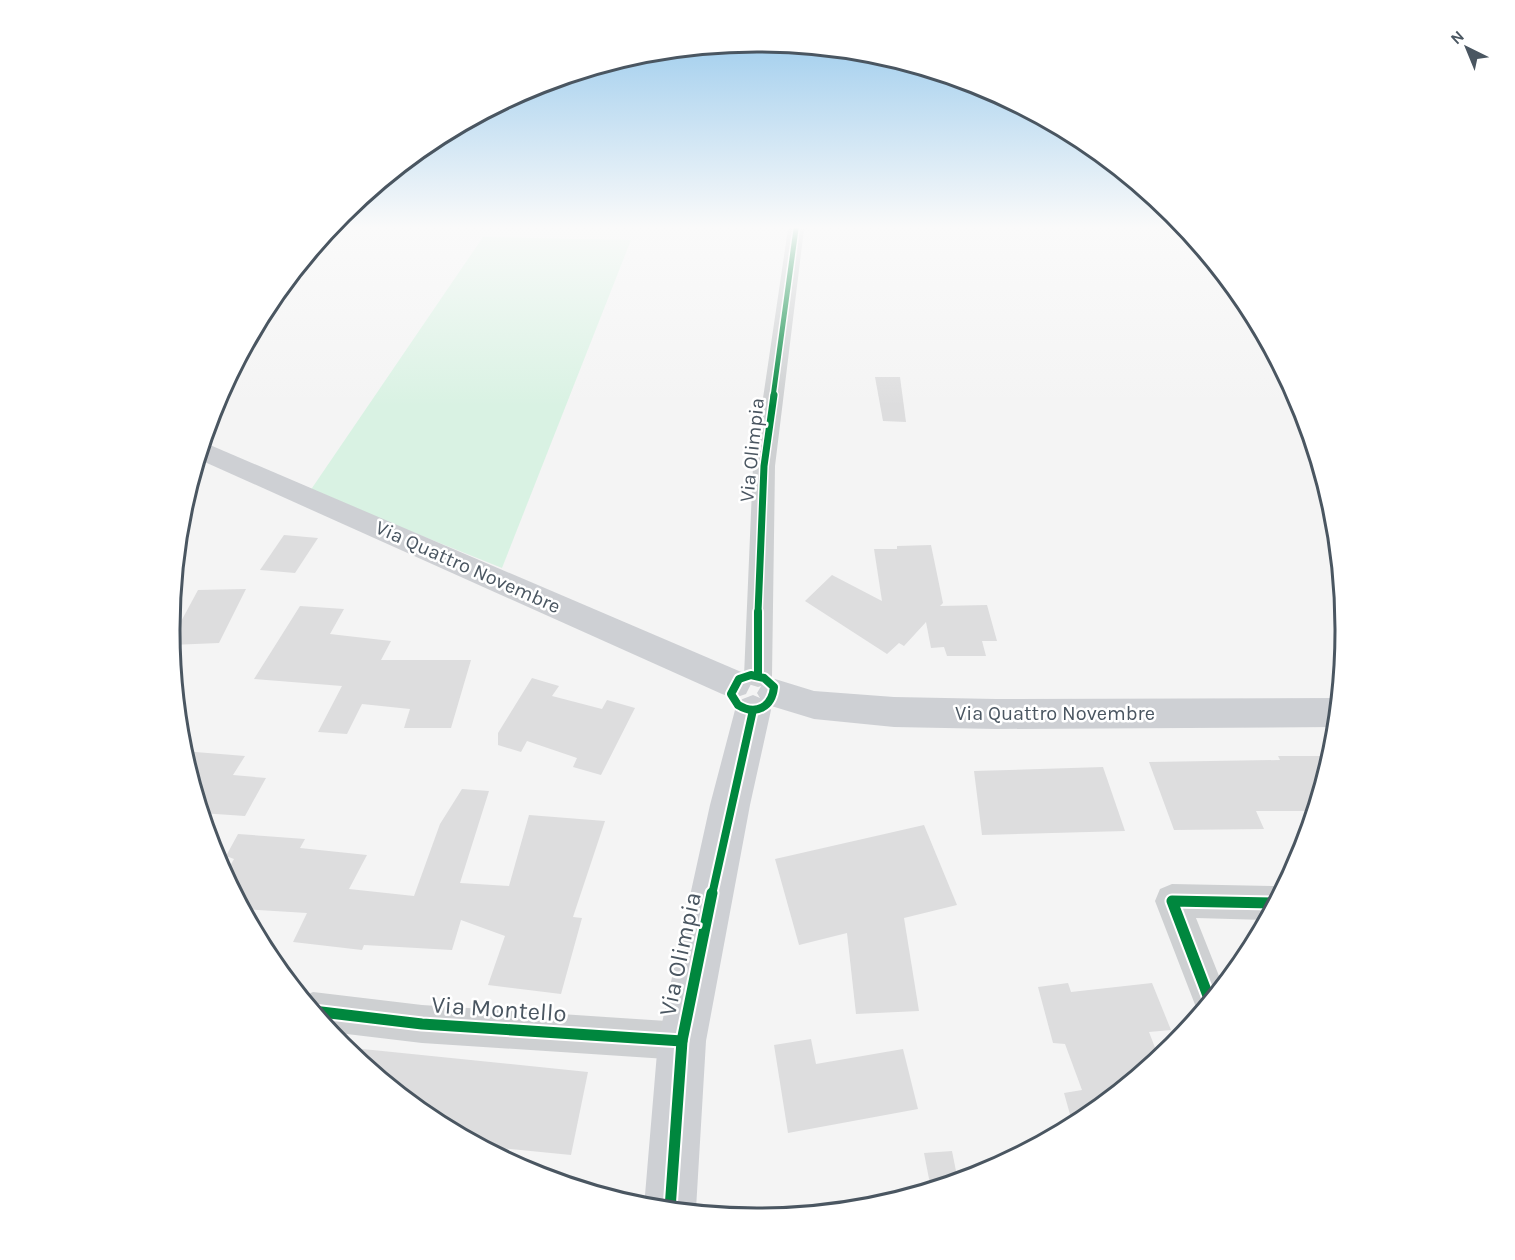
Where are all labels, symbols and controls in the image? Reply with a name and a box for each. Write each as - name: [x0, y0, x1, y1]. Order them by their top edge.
- north arrow: [1437, 18, 1497, 78]
- text: N: [1446, 27, 1468, 48]
- street label: Via Olimpia: [735, 397, 769, 503]
- street label: Via Quattro Novembre: [372, 516, 564, 618]
- street label: Via Quattro Novembre: [955, 702, 1155, 725]
- street label: Via Olimpia: [653, 890, 707, 1018]
- street label: Via Montello: [430, 990, 568, 1028]

